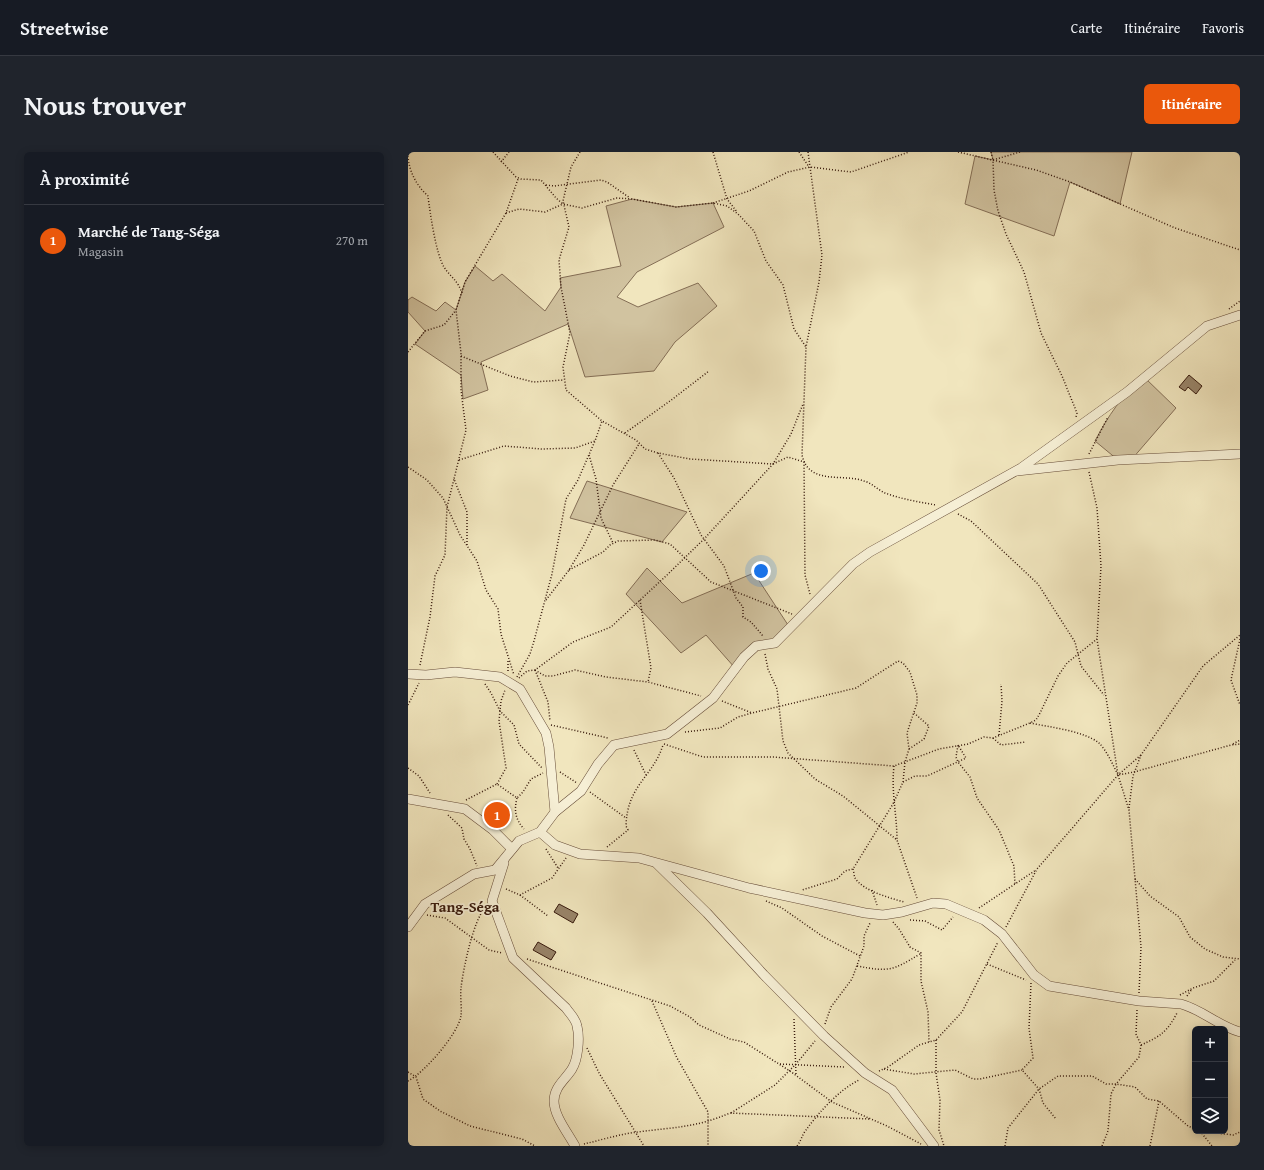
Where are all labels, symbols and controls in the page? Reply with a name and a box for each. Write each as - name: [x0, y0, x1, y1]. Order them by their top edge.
- text: Streetwise: [20, 14, 109, 42]
- text: Carte: [1071, 18, 1102, 38]
- text: Itinéraire: [1124, 18, 1180, 38]
- text: Favoris: [1202, 18, 1244, 38]
- text: Nous trouver: [24, 84, 186, 125]
- button: Itinéraire: [1144, 84, 1240, 124]
- text: À proximité: [40, 166, 129, 191]
- text: Marché de Tang-Séga: [78, 221, 220, 242]
- text: 1: [50, 231, 56, 250]
- text: 270 m: [336, 231, 368, 250]
- text: Magasin: [78, 242, 124, 261]
- your location: [751, 561, 771, 581]
- pin: 1: [484, 800, 510, 830]
- district label: Tang-Séga: [431, 896, 500, 917]
- map controls: [1192, 1026, 1228, 1134]
- button: +: [1192, 1026, 1228, 1062]
- button: −: [1192, 1062, 1228, 1098]
- button: layers: [1192, 1098, 1228, 1134]

